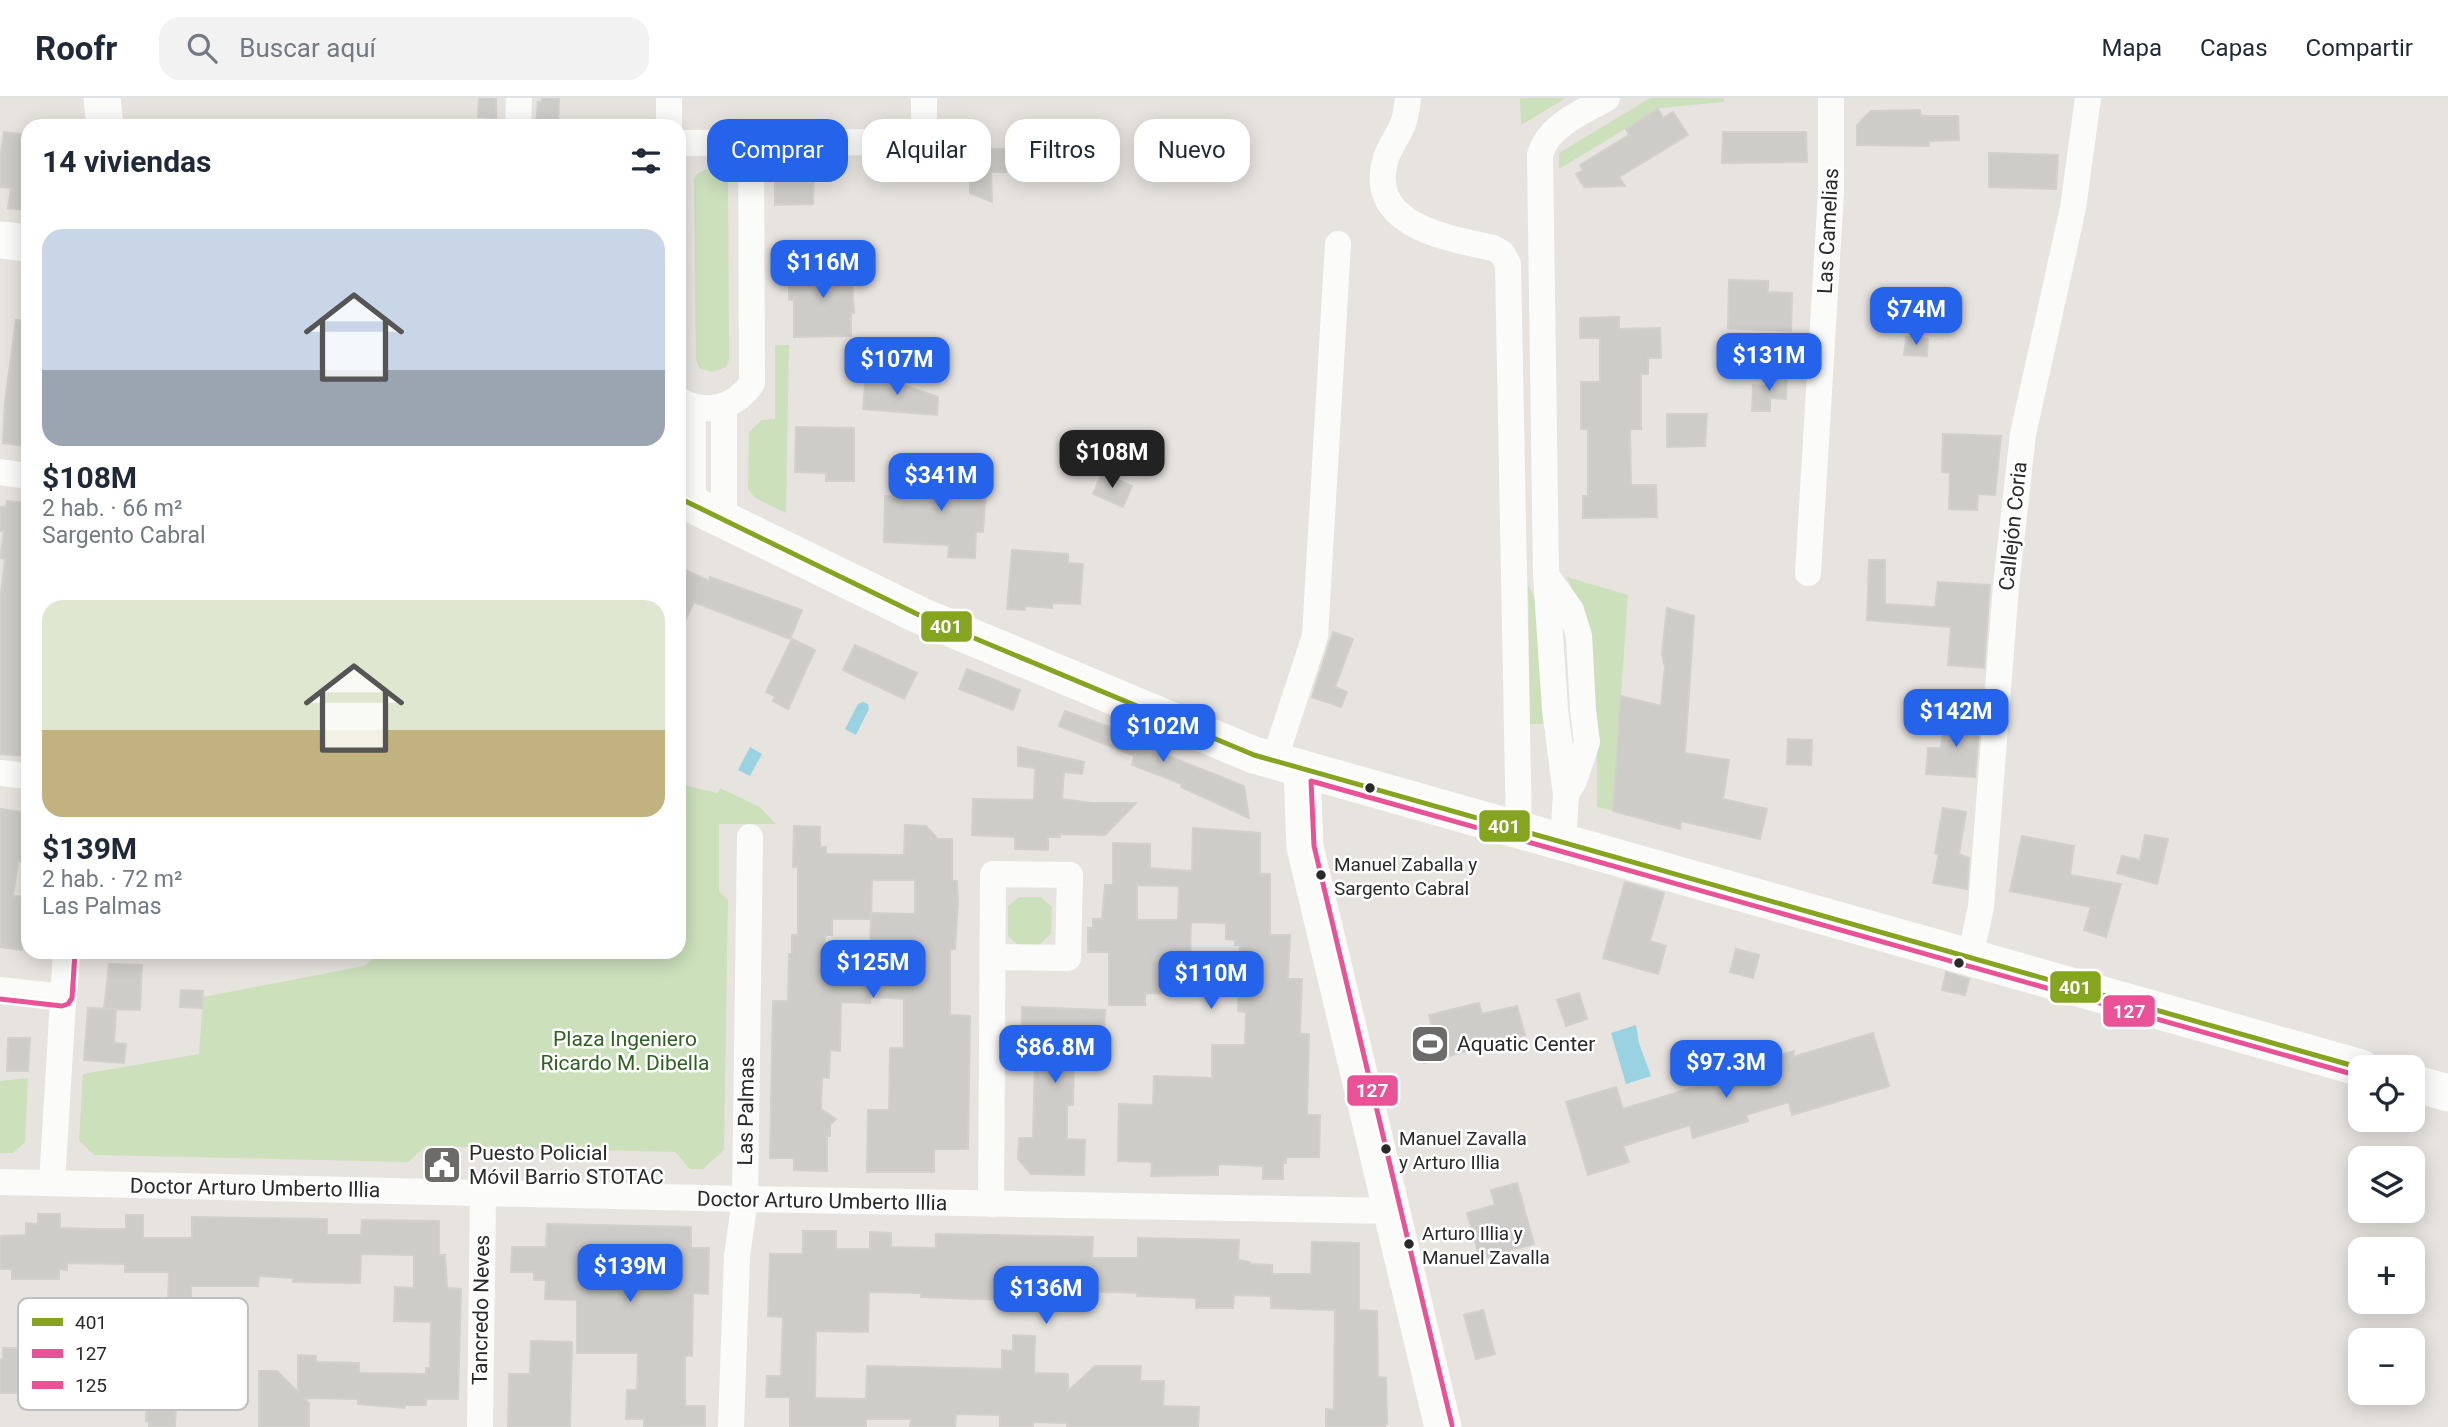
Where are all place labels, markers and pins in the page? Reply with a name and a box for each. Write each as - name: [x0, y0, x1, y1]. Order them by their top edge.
- pin: $116M: [774, 240, 872, 300]
- pin: $74M: [1875, 288, 1957, 347]
- pin: $131M: [1720, 334, 1818, 393]
- pin: $107M: [848, 338, 946, 397]
- pin: $108M: [1063, 430, 1161, 490]
- pin: $341M: [892, 454, 990, 513]
- pin: $142M: [1907, 690, 2005, 749]
- pin: $102M: [1114, 704, 1212, 764]
- unlabelled marker: [1363, 781, 1377, 795]
- place label: Manuel Zaballa y Sargento Cabral: [1334, 853, 1477, 900]
- marker: Manuel Zaballa y Sargento Cabral: [1314, 868, 1328, 882]
- pin: $125M: [824, 940, 922, 1000]
- pin: $110M: [1162, 951, 1260, 1011]
- unlabelled marker: [1952, 956, 1966, 970]
- sports icon: Aquatic Center: [1409, 1023, 1451, 1065]
- pin: $86.8M: [998, 1026, 1112, 1085]
- place label: Aquatic Center: [1457, 1032, 1595, 1056]
- pin: $97.3M: [1669, 1040, 1783, 1100]
- place label: Manuel Zavalla y Arturo Illia: [1399, 1127, 1527, 1174]
- place label: Puesto Policial Móvil Barrio STOTAC: [469, 1141, 664, 1189]
- marker: Manuel Zavalla y Arturo Illia: [1379, 1142, 1393, 1156]
- public building icon: Puesto Policial Móvil Barrio STOTAC: [421, 1144, 463, 1186]
- place label: Arturo Illia y Manuel Zavalla: [1422, 1222, 1550, 1269]
- marker: Arturo Illia y Manuel Zavalla: [1402, 1237, 1416, 1251]
- pin: $139M: [581, 1244, 679, 1304]
- pin: $136M: [997, 1266, 1095, 1326]

